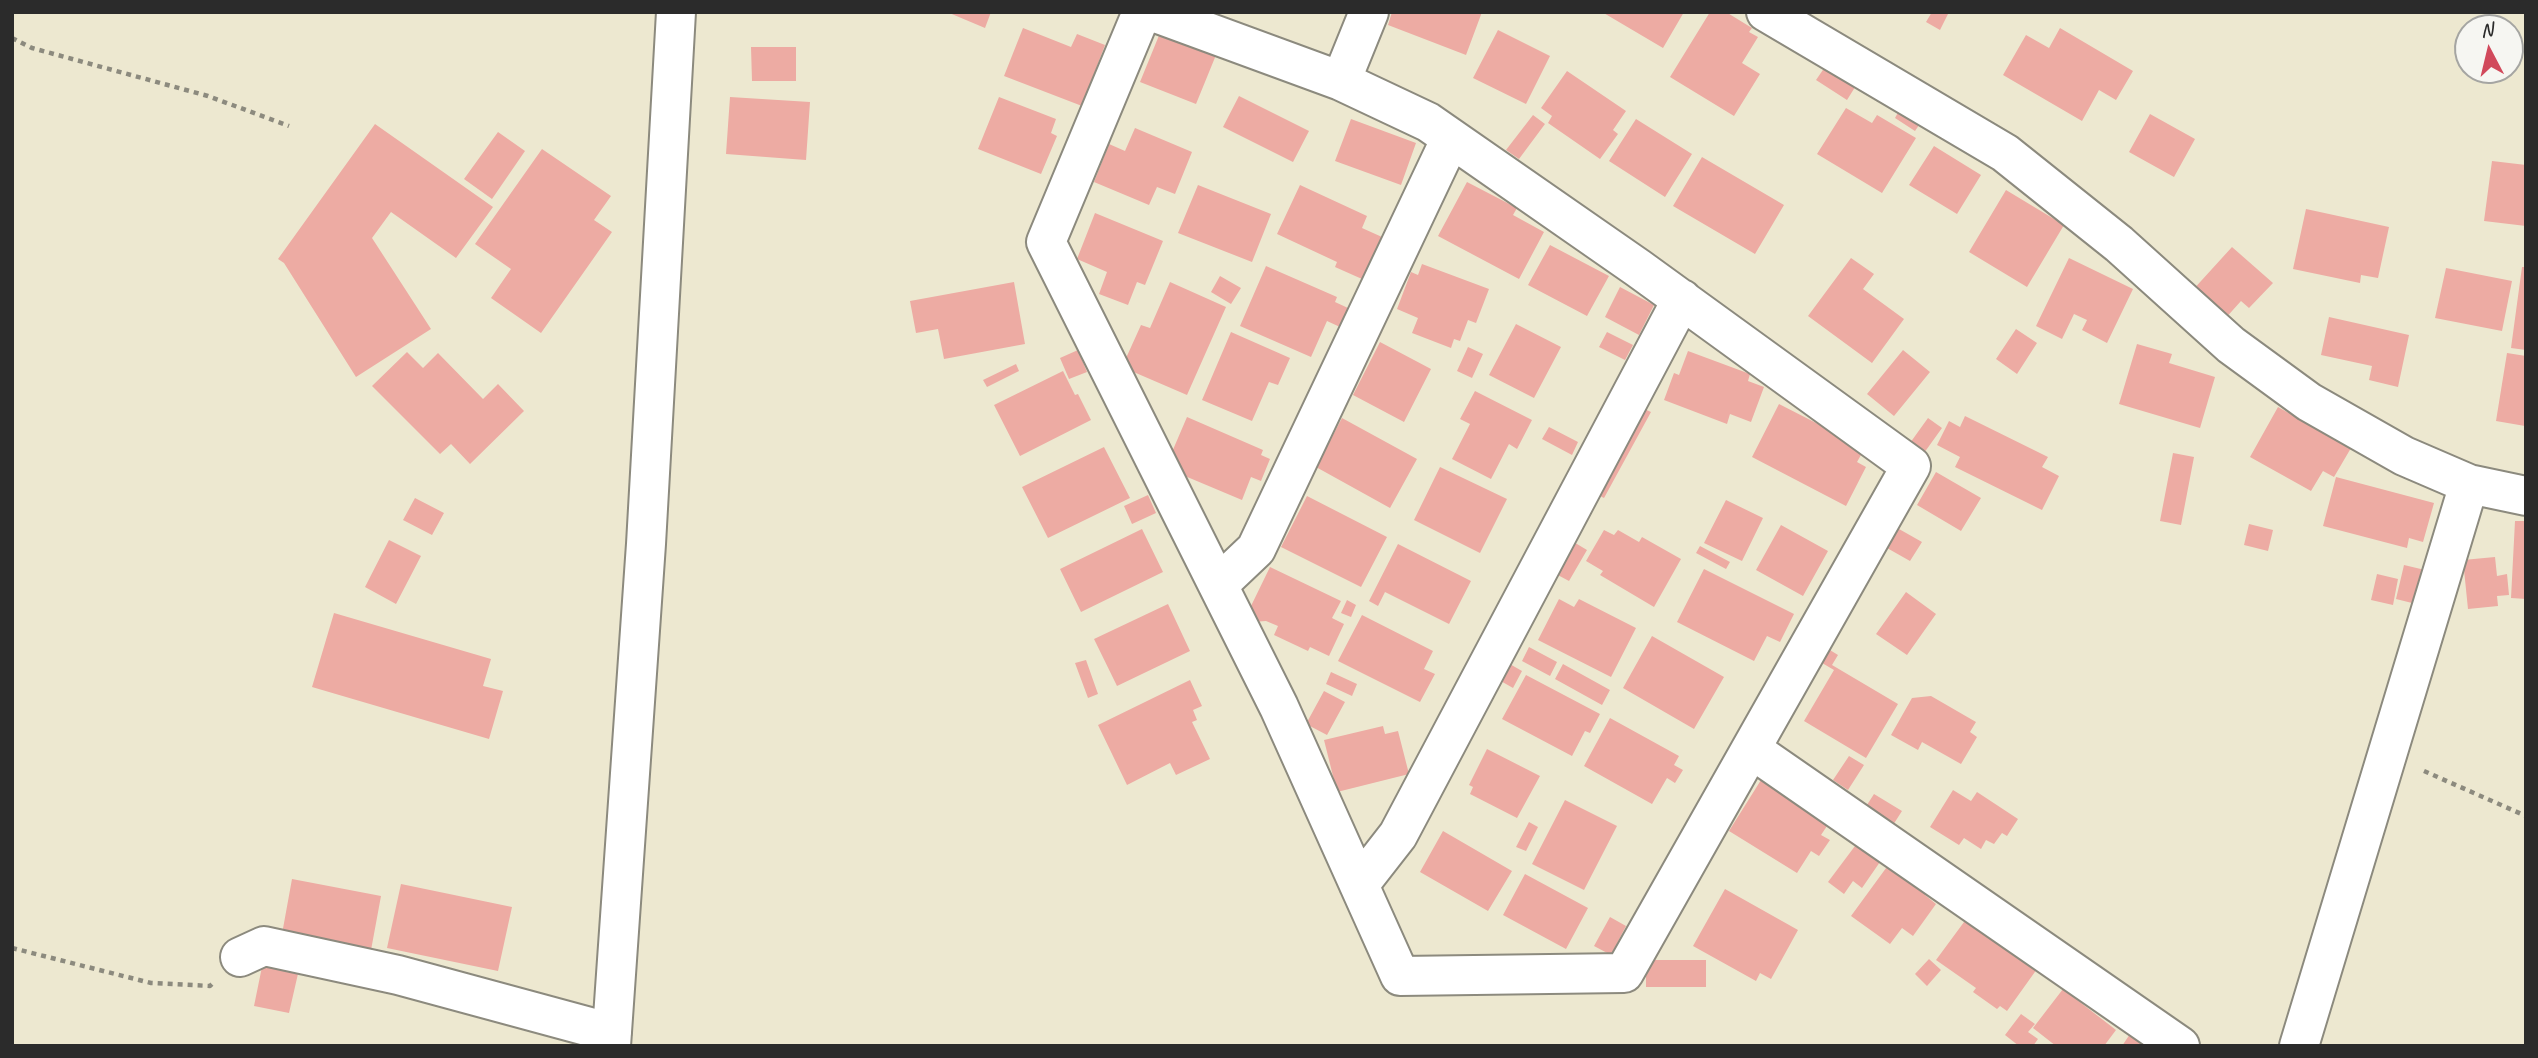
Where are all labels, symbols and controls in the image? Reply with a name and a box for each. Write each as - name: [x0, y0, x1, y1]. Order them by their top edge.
- north arrow: [2454, 14, 2524, 84]
- text: N: [2479, 18, 2494, 43]

